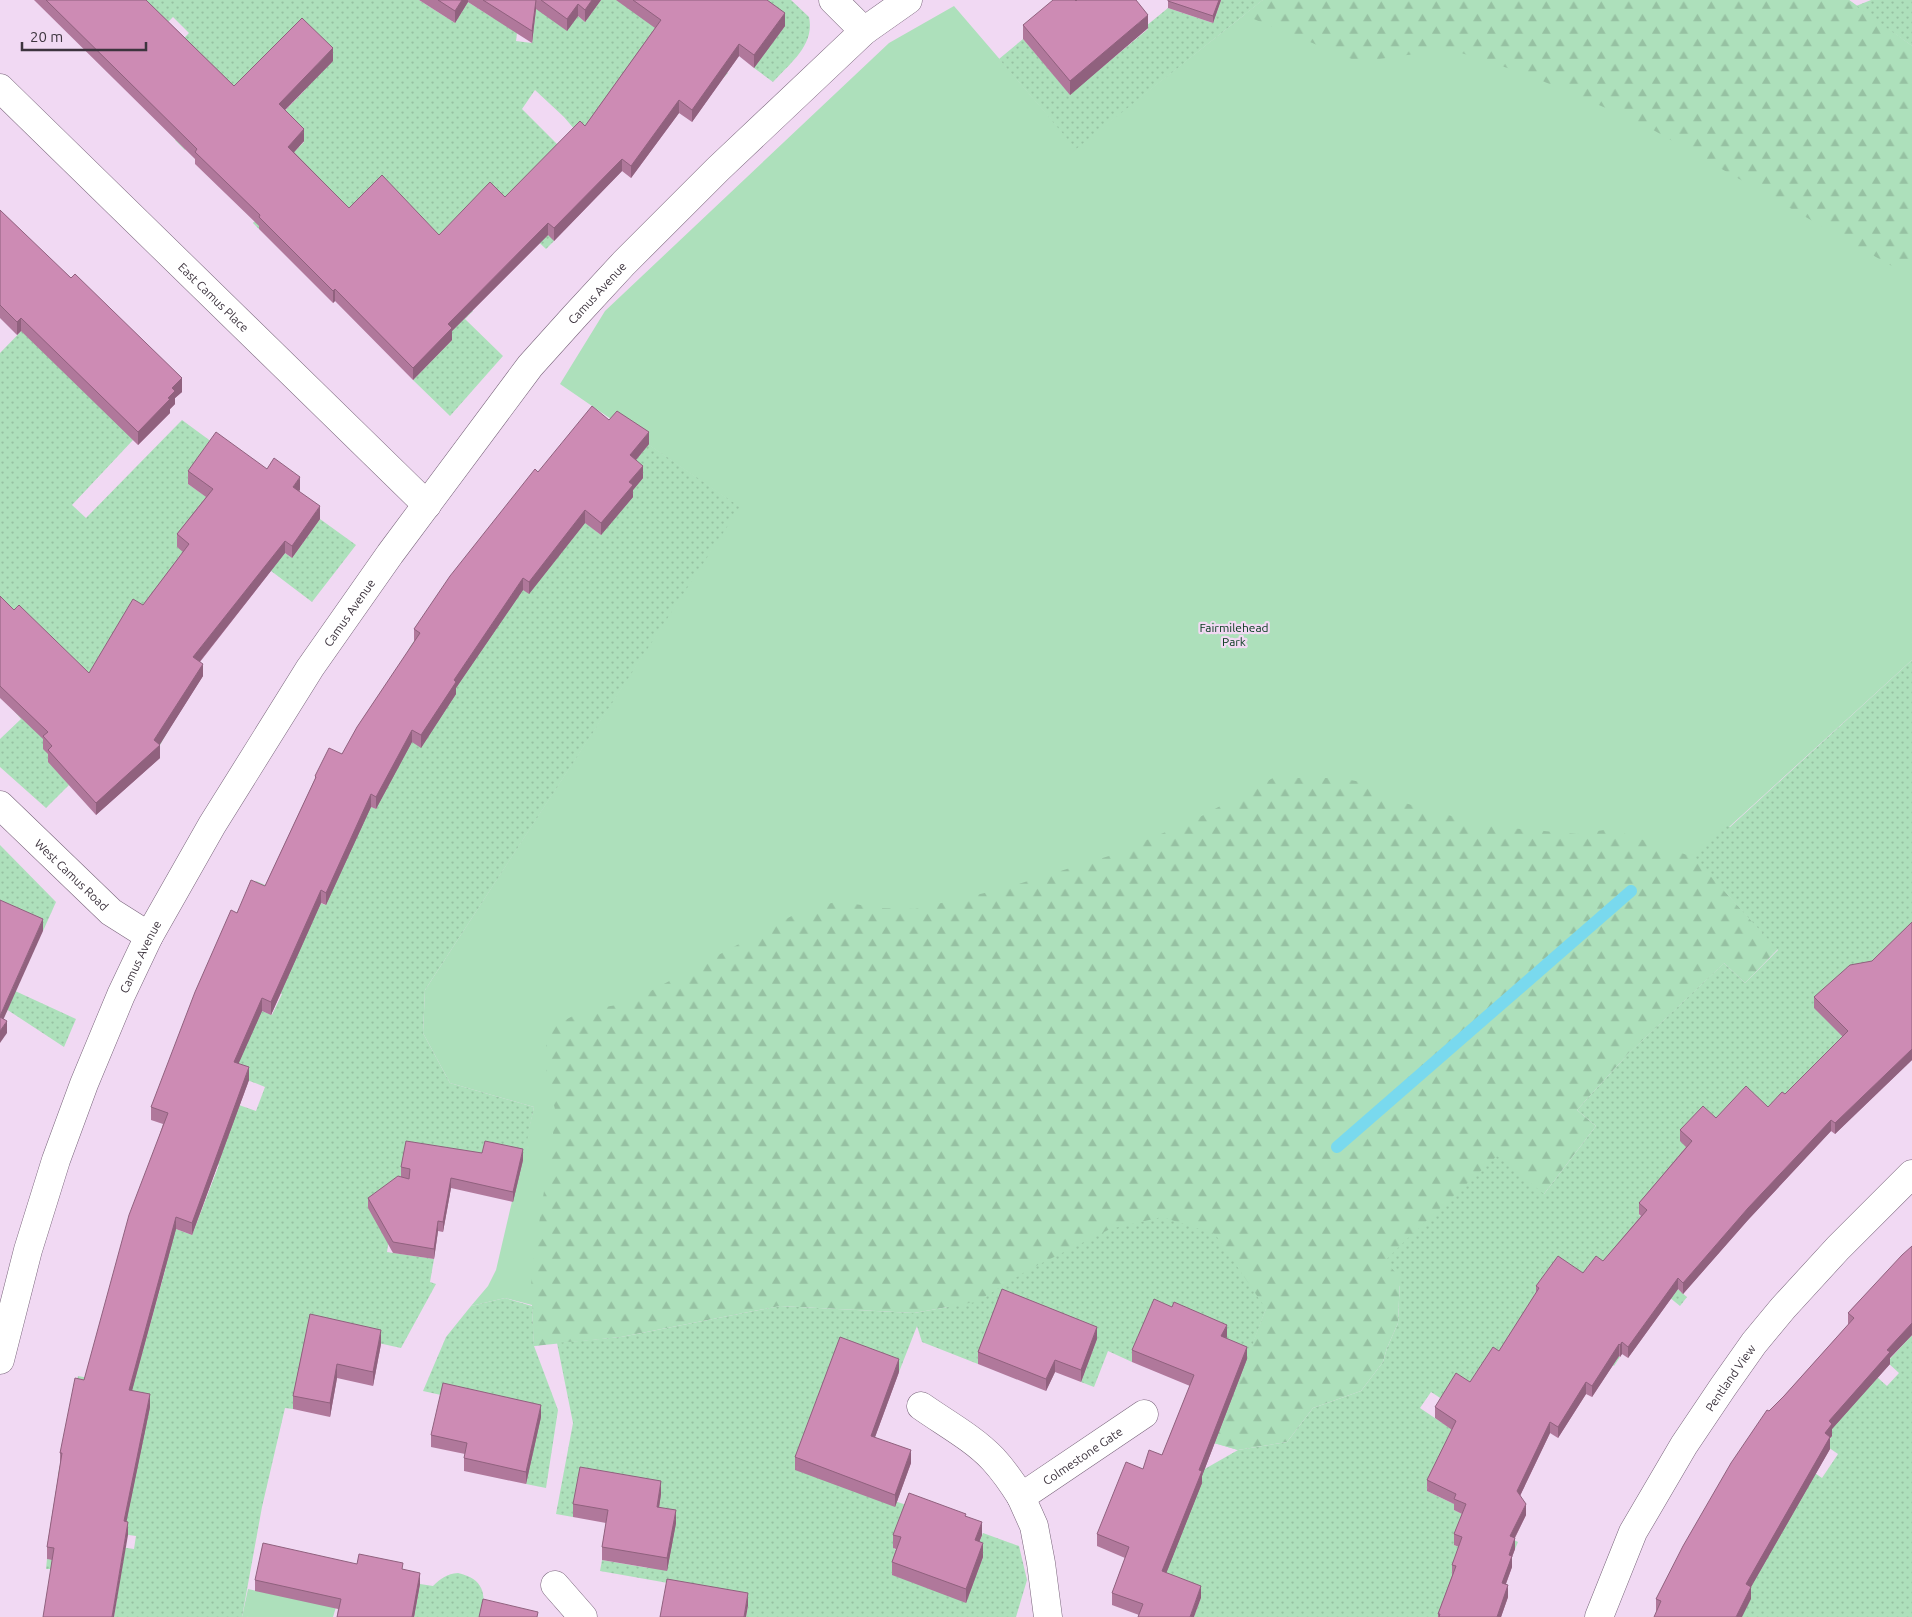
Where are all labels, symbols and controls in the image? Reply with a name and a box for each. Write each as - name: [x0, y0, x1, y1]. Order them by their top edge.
- scale bar: [22, 20, 146, 52]
- text: 20 m: [30, 28, 63, 45]
- street label: Camus Avenue: [565, 259, 628, 326]
- street label: East Camus Place: [176, 260, 252, 334]
- street label: Camus Avenue: [321, 576, 377, 649]
- park label: Fairmilehead Park: [1199, 621, 1269, 648]
- street label: West Camus Road: [33, 836, 111, 913]
- street label: Camus Avenue: [117, 918, 163, 995]
- street label: Pentland View: [1702, 1341, 1758, 1413]
- street label: Colmestone Gate: [1040, 1424, 1125, 1487]

